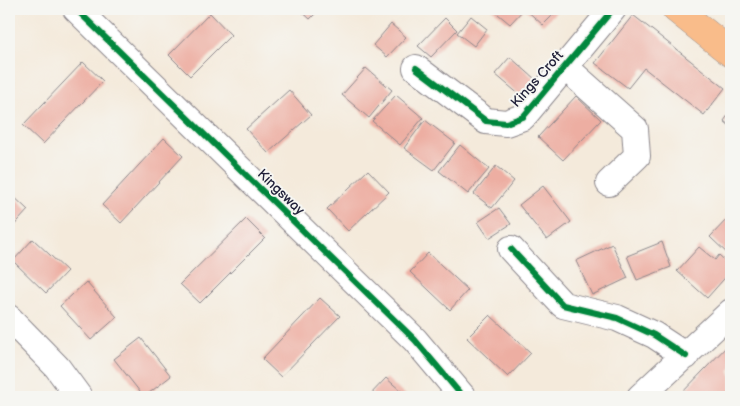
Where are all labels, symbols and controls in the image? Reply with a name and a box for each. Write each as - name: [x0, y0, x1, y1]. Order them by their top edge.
- street label: Kings Croft: [507, 47, 567, 111]
- street label: Kingsway: [254, 165, 309, 219]

